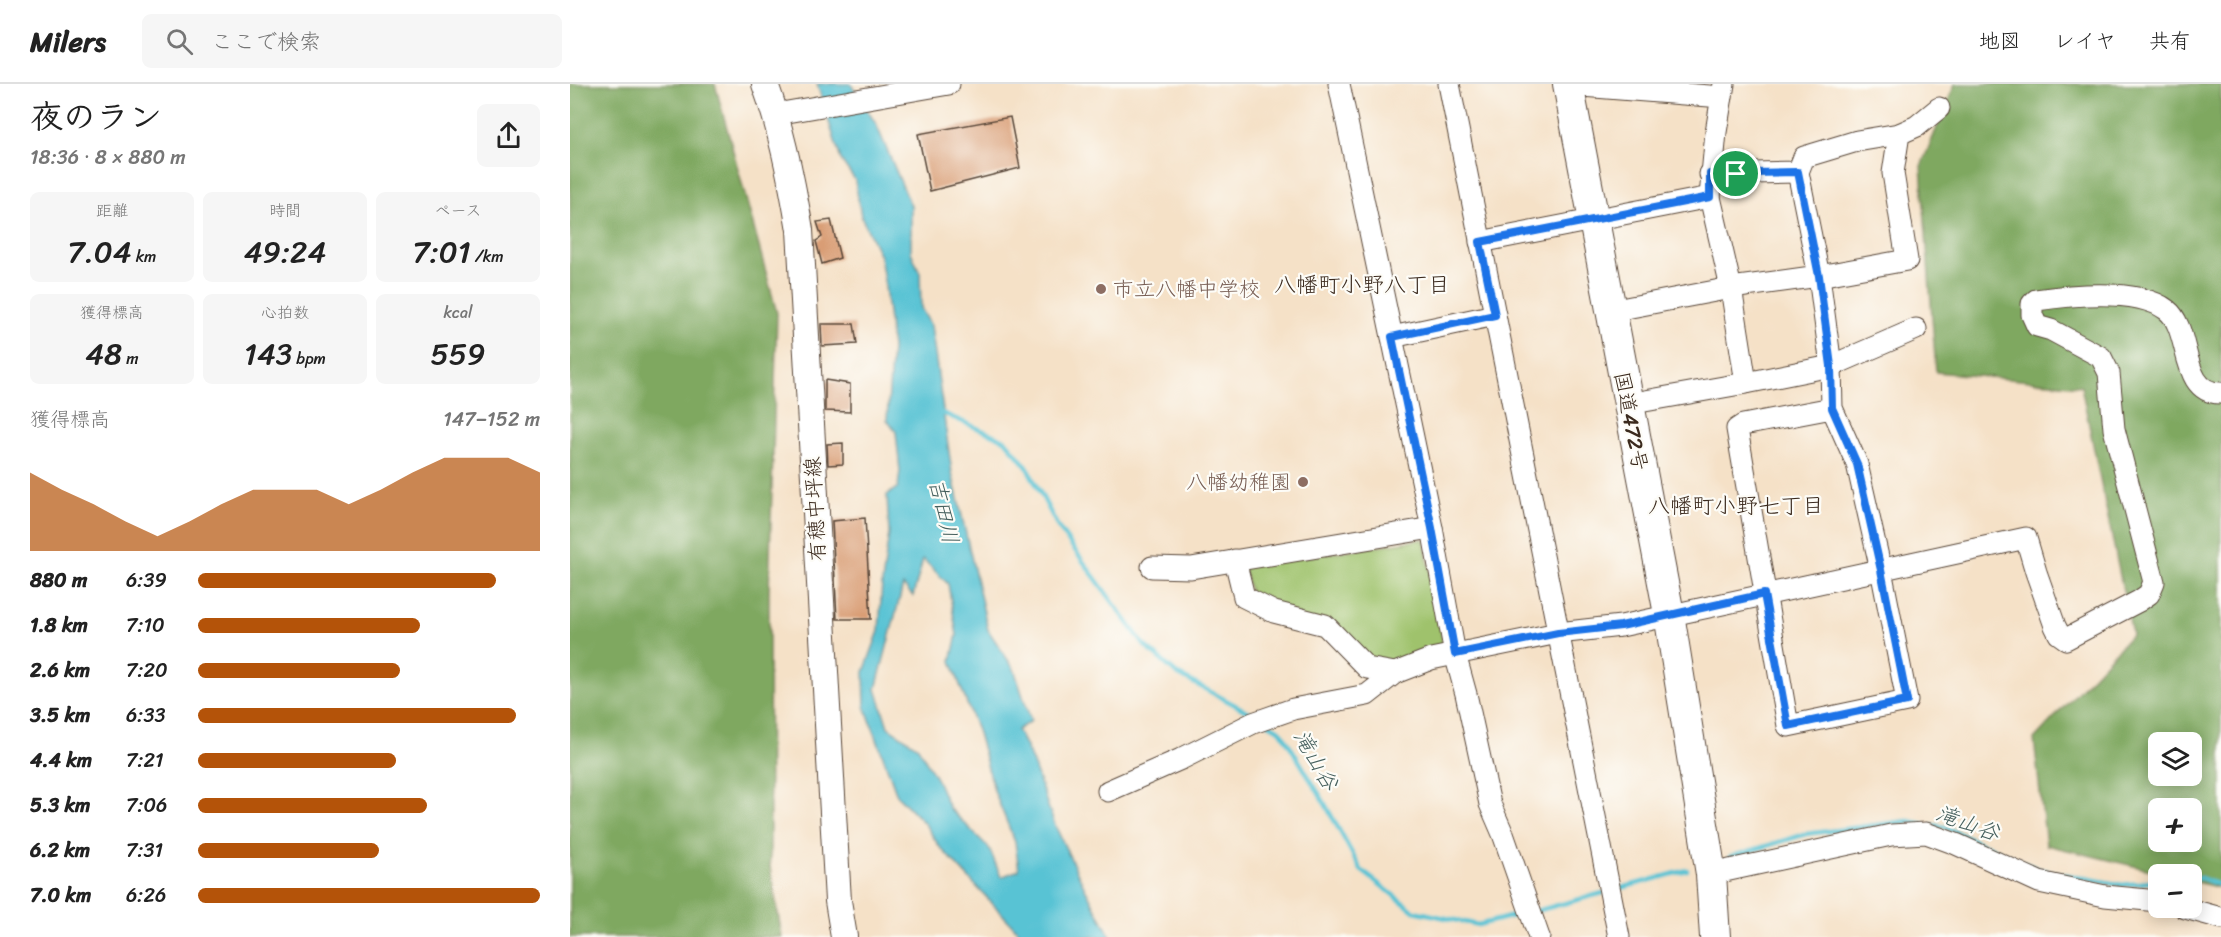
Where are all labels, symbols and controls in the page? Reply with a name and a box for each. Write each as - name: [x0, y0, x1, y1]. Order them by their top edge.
- search box: [142, 14, 562, 68]
- text: Milers: [30, 17, 106, 66]
- text: ここで検索: [211, 22, 321, 61]
- text: 地図: [1979, 22, 2021, 60]
- text: レイヤ: [2054, 22, 2116, 60]
- text: 共有: [2149, 22, 2191, 60]
- icon: search: [163, 25, 196, 58]
- text: 夜のラン: [30, 88, 162, 146]
- button: share: [477, 104, 540, 167]
- text: 18:36 · 8 × 880 m: [30, 140, 186, 175]
- pin: [1710, 148, 1761, 199]
- icon: arrive: [1719, 157, 1752, 190]
- text: 距離: [96, 196, 128, 225]
- text: 時間: [269, 196, 301, 225]
- text: ペース: [434, 196, 482, 225]
- text: 7.04: [68, 225, 131, 279]
- text: 49:24: [244, 225, 326, 279]
- text: 7:01: [413, 225, 471, 279]
- text: km: [131, 242, 156, 271]
- text: /km: [471, 242, 503, 271]
- district label: 八幡町小野八丁目: [1274, 265, 1450, 304]
- place label: 市立八幡中学校: [1113, 270, 1260, 308]
- marker: 市立八幡中学校: [1094, 282, 1108, 296]
- text: 獲得標高: [80, 298, 144, 327]
- text: 心拍数: [261, 298, 309, 327]
- text: kcal: [443, 298, 473, 327]
- text: 48: [85, 327, 122, 381]
- text: 143: [244, 327, 292, 381]
- text: 559: [430, 327, 486, 381]
- text: m: [122, 344, 139, 373]
- text: bpm: [292, 344, 326, 373]
- street label: 国道472号: [1603, 368, 1659, 474]
- text: 獲得標高: [30, 402, 110, 437]
- text: 147–152 m: [443, 402, 540, 437]
- street label: 有穂中坪線: [793, 456, 837, 562]
- place label: 八幡幼稚園: [1186, 463, 1291, 501]
- water label: 吉田川: [918, 474, 970, 548]
- marker: 八幡幼稚園: [1296, 475, 1310, 489]
- district label: 八幡町小野七丁目: [1648, 486, 1824, 525]
- text: 880 m: [30, 563, 87, 598]
- text: 6:39: [126, 563, 167, 598]
- text: 1.8 km: [30, 608, 88, 643]
- text: 7:10: [126, 608, 165, 643]
- text: 2.6 km: [30, 653, 90, 688]
- text: 7:20: [126, 653, 168, 688]
- text: 3.5 km: [30, 698, 90, 733]
- text: 6:33: [126, 698, 165, 733]
- water label: 滝山谷: [1283, 722, 1350, 799]
- map controls: [2148, 732, 2202, 918]
- button: layers: [2148, 732, 2202, 786]
- text: 4.4 km: [30, 743, 92, 778]
- text: 7:21: [126, 743, 164, 778]
- text: 5.3 km: [30, 788, 90, 823]
- text: 7:06: [126, 788, 167, 823]
- water label: 滝山谷: [1930, 793, 2007, 853]
- button: +: [2148, 798, 2202, 852]
- text: 6.2 km: [30, 833, 90, 868]
- text: 7:31: [126, 833, 163, 868]
- button: −: [2148, 864, 2202, 918]
- text: 7.0 km: [30, 878, 91, 913]
- text: 6:26: [126, 878, 166, 913]

